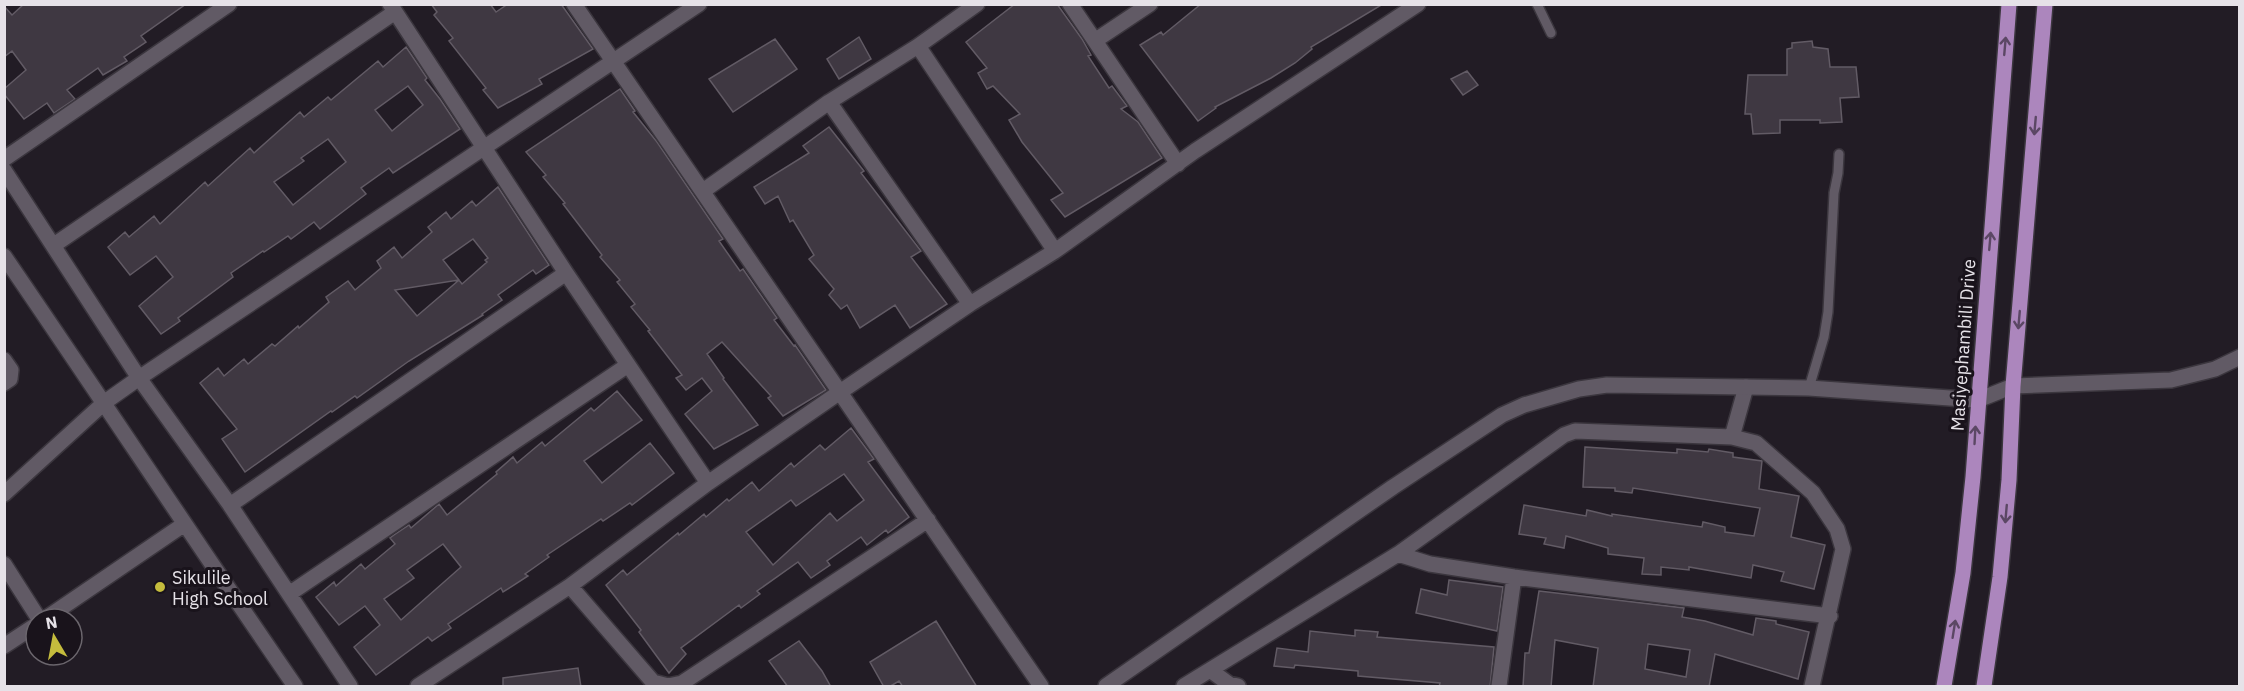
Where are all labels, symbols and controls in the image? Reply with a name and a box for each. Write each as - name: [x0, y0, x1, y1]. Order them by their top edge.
- one-way arrow: [2000, 37, 2011, 57]
- one-way arrow: [2029, 115, 2040, 135]
- one-way arrow: [1985, 231, 1996, 251]
- street label: Masiyephambili Drive: [1946, 258, 1981, 432]
- one-way arrow: [2013, 309, 2024, 329]
- one-way arrow: [1970, 426, 1981, 446]
- one-way arrow: [2000, 504, 2011, 524]
- place label: Sikulile High School: [172, 566, 268, 610]
- marker: Sikulile High School: [153, 580, 167, 594]
- north arrow: [24, 607, 84, 667]
- text: N: [44, 611, 59, 633]
- one-way arrow: [1949, 619, 1960, 639]

